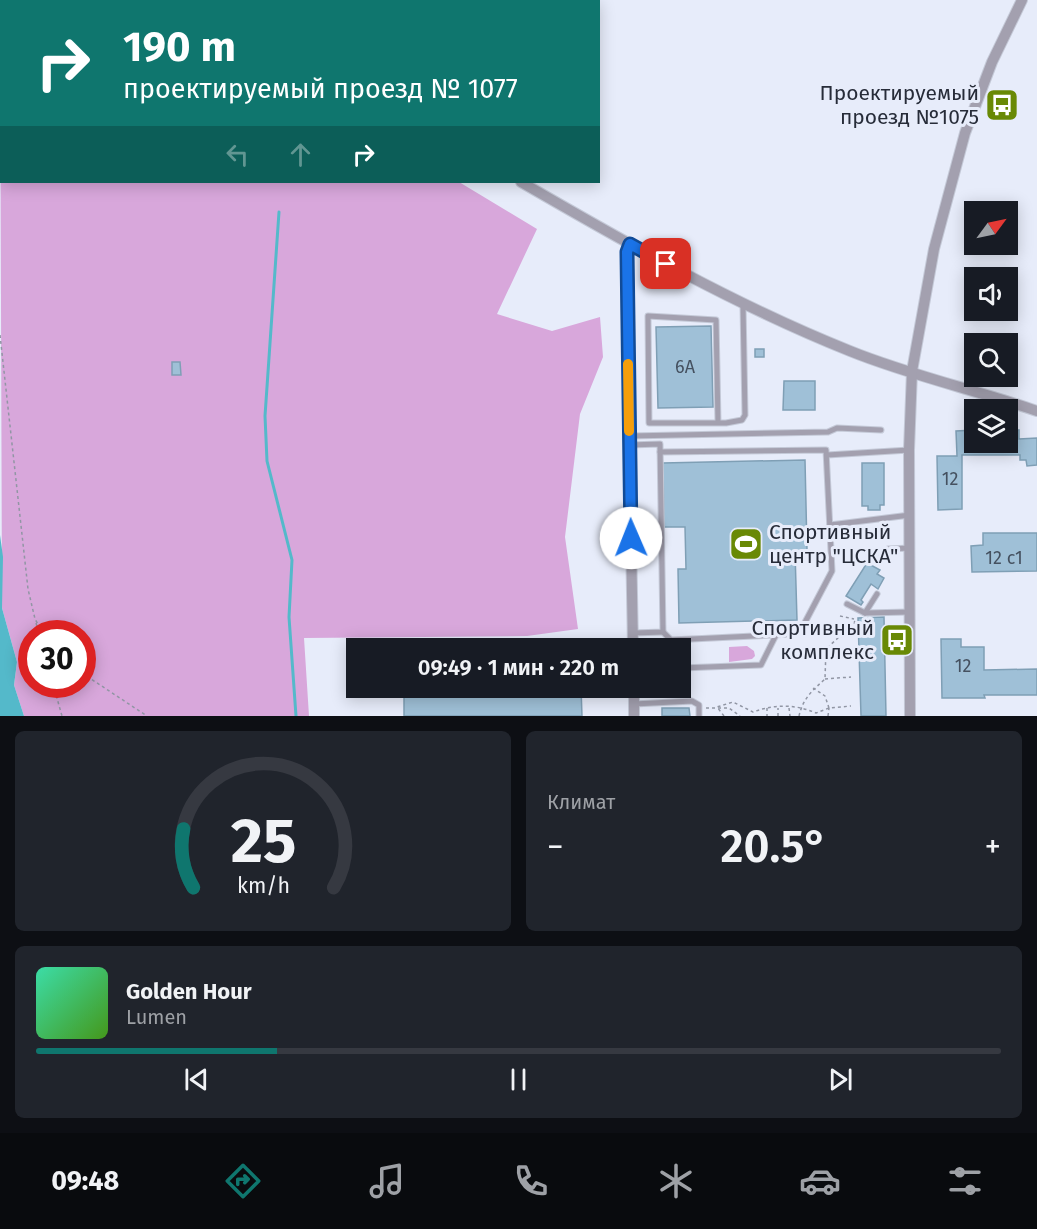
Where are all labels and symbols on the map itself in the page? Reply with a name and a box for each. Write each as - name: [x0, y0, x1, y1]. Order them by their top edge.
- place label: Проектируемый проезд №1075: [819, 80, 979, 130]
- bus stop icon: Проектируемый проезд №1075: [984, 87, 1020, 123]
- north arrow: [964, 201, 1018, 255]
- pin: [640, 238, 691, 289]
- house number: 6А: [675, 356, 696, 378]
- house number: 12: [942, 468, 958, 490]
- position arrow: [599, 506, 663, 570]
- place label: Спортивный центр "ЦСКА": [769, 519, 898, 569]
- sports icon: Спортивный центр "ЦСКА": [728, 526, 764, 562]
- house number: 12 с1: [985, 547, 1023, 569]
- place label: Спортивный комплекс: [752, 615, 874, 665]
- speed limit sign: 30: [18, 620, 96, 698]
- bus stop icon: Спортивный комплекс: [879, 622, 915, 658]
- house number: 12: [955, 655, 971, 677]

